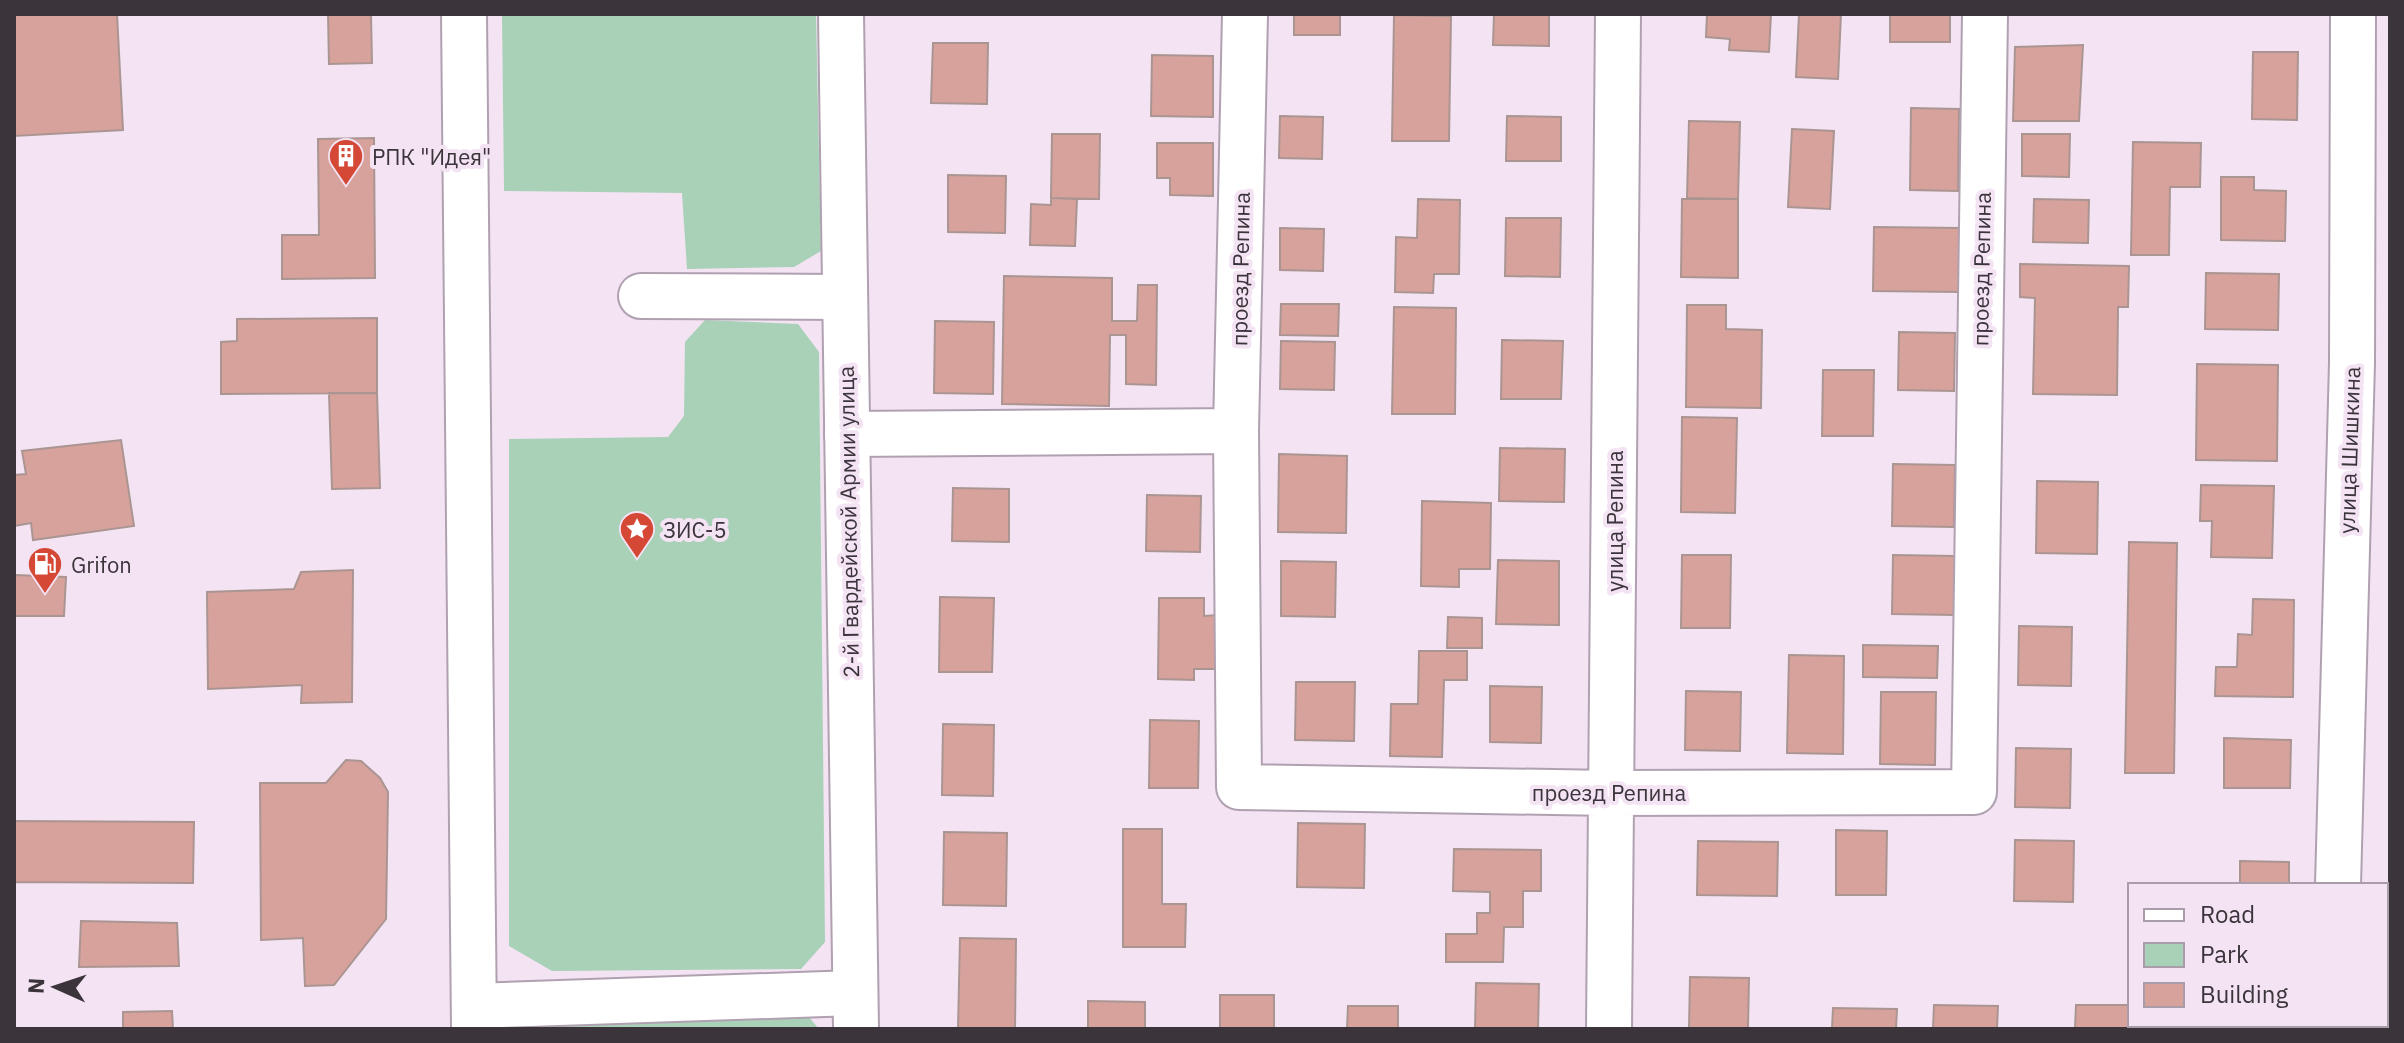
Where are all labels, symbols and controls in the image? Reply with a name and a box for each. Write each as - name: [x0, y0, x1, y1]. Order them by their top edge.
- building icon: РПК "Идея": [327, 137, 365, 187]
- place label: РПК "Идея": [372, 142, 491, 171]
- street label: проезд Репина: [1224, 191, 1256, 346]
- street label: проезд Репина: [1965, 191, 1997, 346]
- street label: 2-й Гвардейской Армии улица: [831, 366, 865, 678]
- street label: улица Шишкина: [2332, 366, 2366, 534]
- street label: улица Репина: [1600, 450, 1629, 592]
- place icon: ЗИС-5: [618, 510, 656, 560]
- place label: ЗИС-5: [663, 515, 727, 544]
- fuel station icon: Grifon: [26, 545, 64, 595]
- place label: Grifon: [71, 550, 132, 579]
- street label: проезд Репина: [1532, 778, 1686, 807]
- legend: [2128, 883, 2388, 1027]
- text: Road: [2200, 898, 2255, 930]
- text: Park: [2200, 938, 2249, 970]
- north arrow: [16, 947, 96, 1027]
- text: N: [21, 977, 50, 995]
- text: Building: [2200, 978, 2288, 1010]

